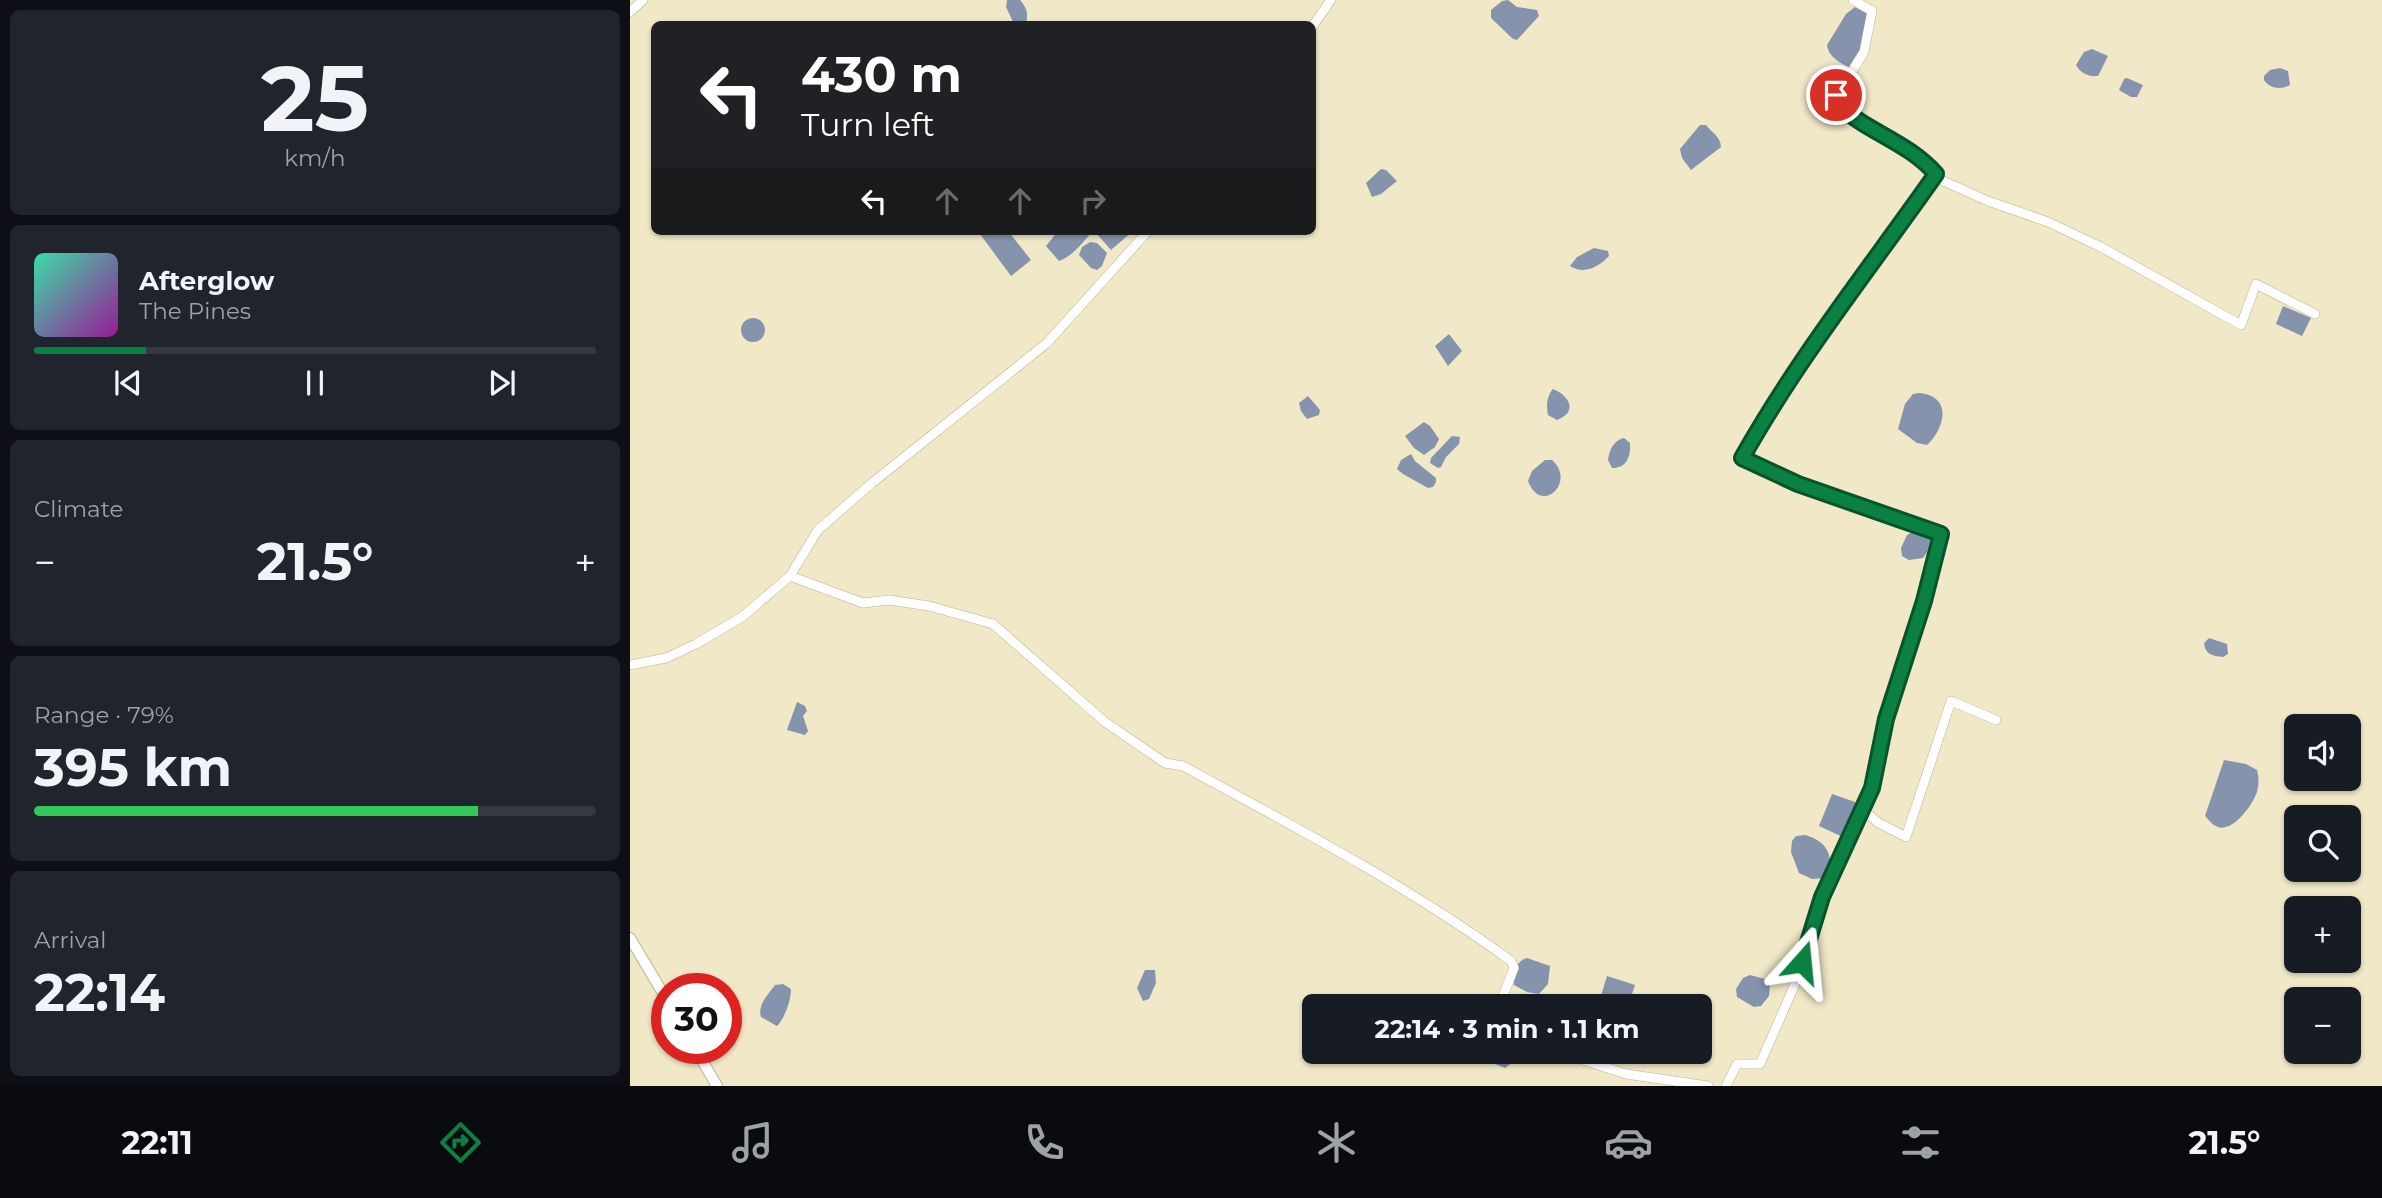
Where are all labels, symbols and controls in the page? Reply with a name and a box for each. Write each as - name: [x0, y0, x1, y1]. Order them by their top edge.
- text: 25: [261, 43, 369, 154]
- text: 430 m: [801, 45, 962, 104]
- icon: left: [686, 49, 777, 140]
- pin: [1806, 65, 1866, 125]
- icon: arrive: [1817, 76, 1855, 114]
- text: Turn left: [801, 105, 935, 144]
- text: km/h: [284, 144, 346, 172]
- icon: left: [855, 182, 893, 220]
- icon: ahead: [928, 182, 966, 220]
- icon: ahead: [1001, 182, 1039, 220]
- icon: right: [1074, 182, 1112, 220]
- text: Afterglow: [139, 265, 274, 297]
- text: The Pines: [139, 297, 251, 325]
- icon: previous: [109, 364, 147, 402]
- icon: pause: [296, 364, 334, 402]
- icon: next: [483, 364, 521, 402]
- text: Climate: [34, 495, 123, 523]
- text: 21.5°: [256, 530, 374, 593]
- text: −: [34, 539, 56, 586]
- text: +: [574, 539, 596, 586]
- text: Range · 79%: [34, 701, 174, 729]
- map controls: [2284, 714, 2361, 1064]
- button: sound: [2284, 714, 2361, 791]
- text: 395 km: [34, 736, 232, 799]
- button: search: [2284, 805, 2361, 882]
- button: +: [2284, 896, 2361, 973]
- position arrow: [1765, 925, 1839, 999]
- text: Arrival: [34, 926, 107, 954]
- text: 22:14: [34, 961, 165, 1024]
- speed limit sign: 30: [651, 973, 742, 1064]
- button: −: [2284, 987, 2361, 1064]
- text: 22:14 · 3 min · 1.1 km: [1375, 1013, 1639, 1045]
- icon: directions: [436, 1118, 485, 1167]
- icon: music: [728, 1118, 777, 1167]
- icon: phone: [1020, 1118, 1069, 1167]
- icon: climate: [1312, 1118, 1361, 1167]
- icon: car: [1604, 1118, 1653, 1167]
- icon: filters: [1896, 1118, 1945, 1167]
- text: 22:11: [122, 1123, 193, 1162]
- text: 21.5°: [2188, 1123, 2260, 1162]

